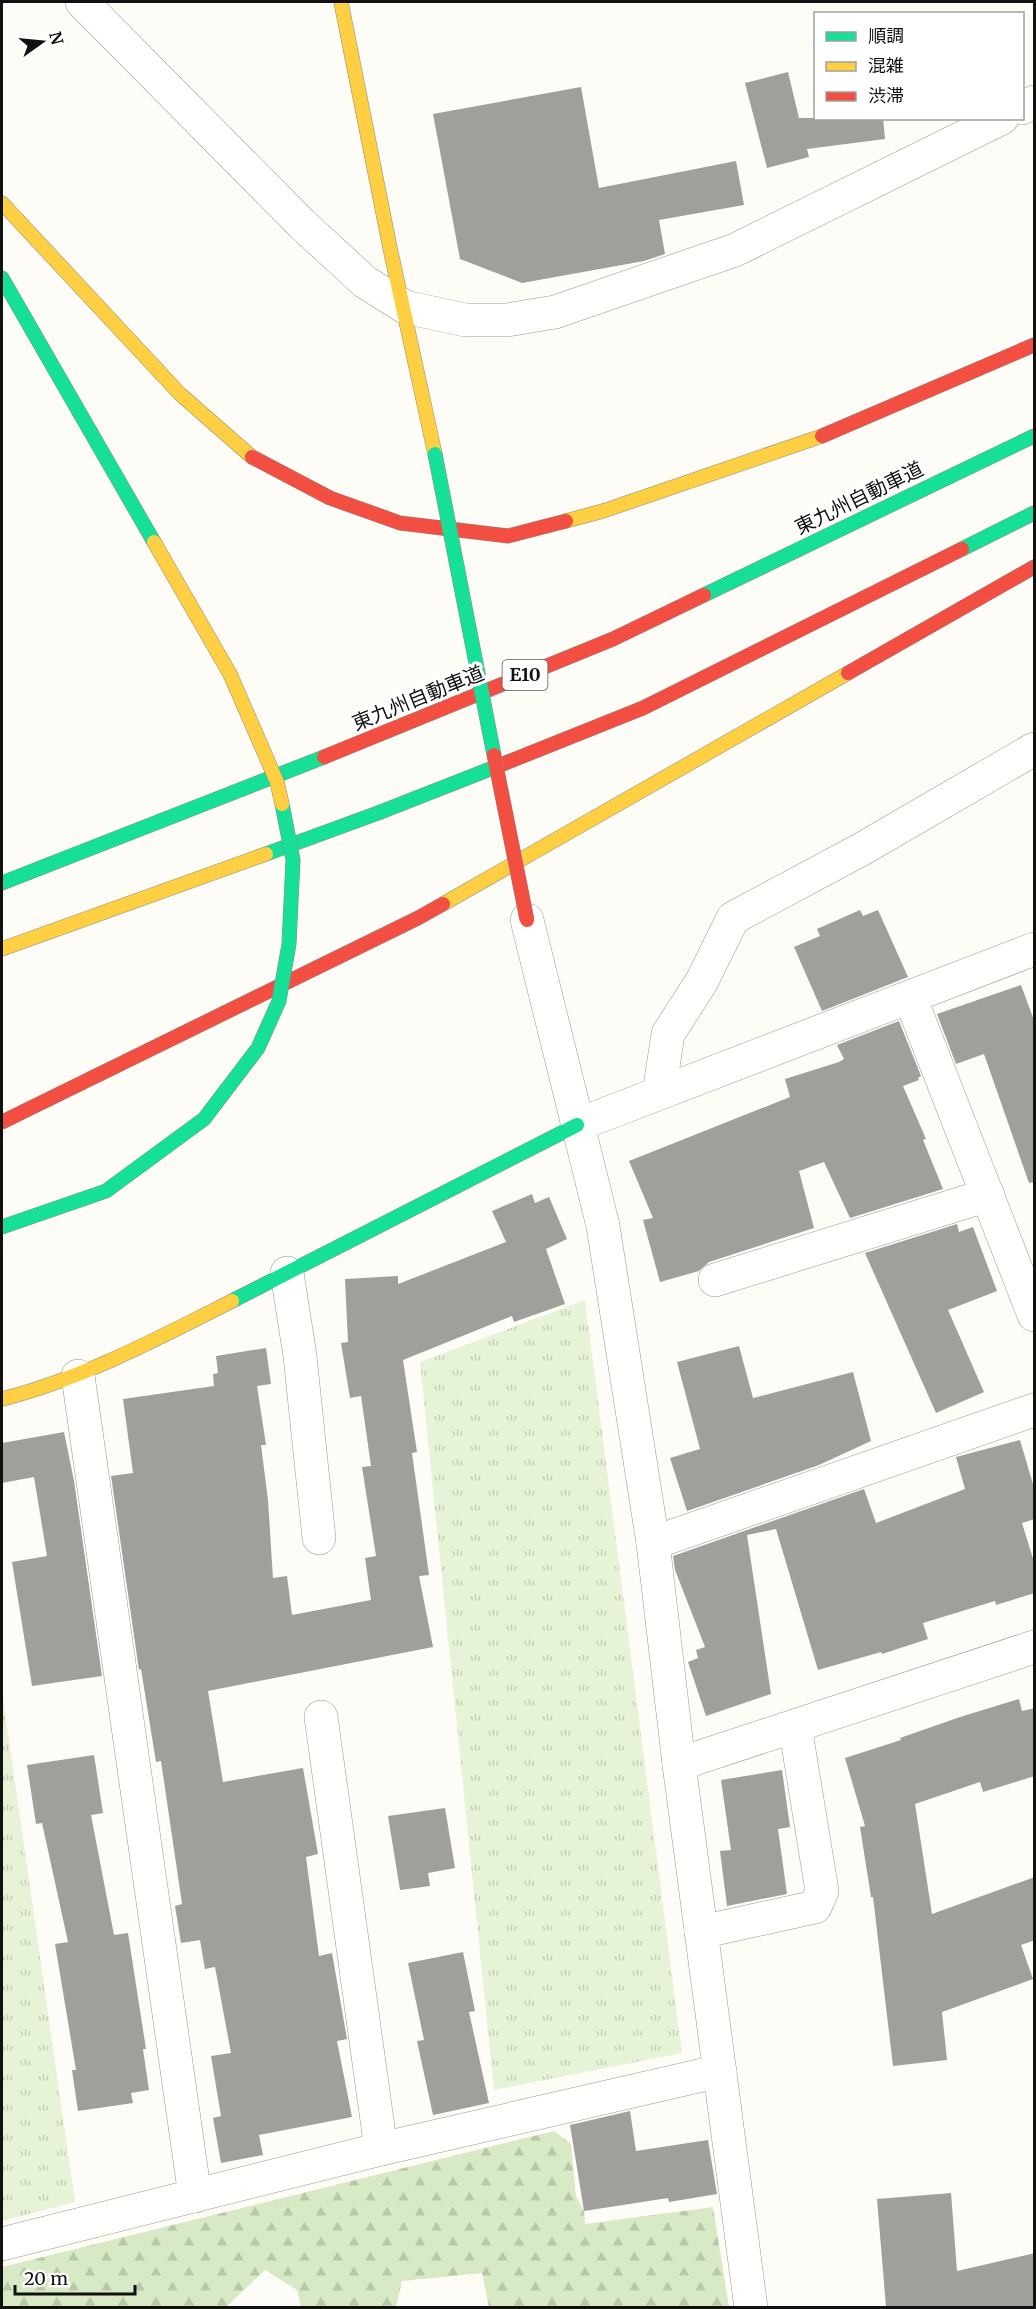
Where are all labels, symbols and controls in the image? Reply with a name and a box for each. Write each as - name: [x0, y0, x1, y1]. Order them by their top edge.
- north arrow: [12, 12, 72, 72]
- legend: [814, 12, 1024, 120]
- text: 順調: [868, 24, 904, 47]
- text: N: [45, 29, 68, 47]
- text: 混雑: [868, 54, 904, 77]
- text: 渋滞: [868, 84, 904, 107]
- street label: 東九州自動車道: [790, 456, 927, 539]
- street label: 東九州自動車道: [348, 660, 487, 735]
- road number: E10: [502, 660, 548, 690]
- scale bar: [15, 2258, 135, 2296]
- text: 20 m: [24, 2267, 68, 2290]

